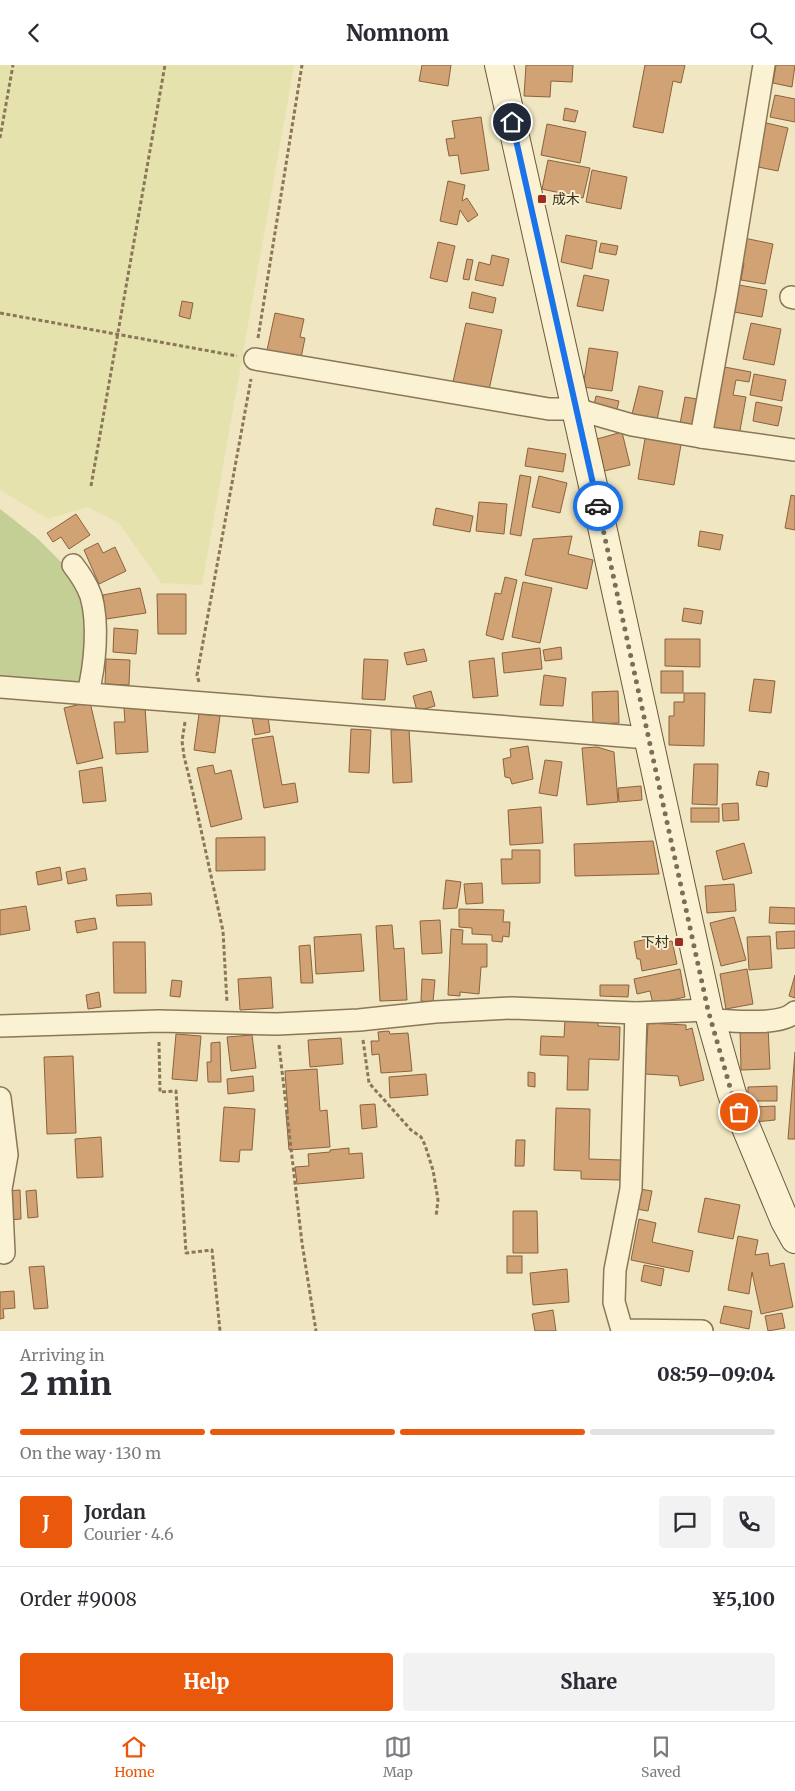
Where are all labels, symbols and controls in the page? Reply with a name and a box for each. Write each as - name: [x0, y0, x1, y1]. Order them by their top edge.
- icon: back: [20, 19, 48, 47]
- text: Nomnom: [346, 19, 449, 47]
- icon: search: [747, 19, 775, 47]
- pin: [491, 101, 533, 143]
- icon: home: [498, 108, 526, 136]
- place label: 成木: [552, 190, 580, 208]
- marker: 成木: [536, 193, 548, 205]
- courier: [573, 481, 623, 531]
- icon: car: [584, 492, 612, 520]
- place label: 下村: [641, 933, 669, 951]
- marker: 下村: [673, 936, 685, 948]
- pin: [718, 1091, 760, 1133]
- icon: bag: [725, 1098, 753, 1126]
- text: Arriving in: [20, 1345, 105, 1365]
- text: 08:59–09:04: [657, 1362, 775, 1386]
- text: 2 min: [20, 1364, 112, 1404]
- text: On the way · 130 m: [20, 1443, 161, 1463]
- button: chat: [659, 1496, 711, 1548]
- button: phone: [723, 1496, 775, 1548]
- text: Jordan: [84, 1500, 146, 1524]
- text: J: [42, 1510, 50, 1534]
- text: Courier · 4.6: [84, 1524, 174, 1544]
- text: Order #9008: [20, 1587, 137, 1611]
- text: ¥5,100: [712, 1587, 775, 1611]
- button: Help: [20, 1653, 393, 1711]
- button: Share: [403, 1653, 775, 1711]
- tab: Home: [114, 1733, 155, 1781]
- tab: Map: [383, 1733, 413, 1781]
- tab: Saved: [641, 1733, 681, 1781]

